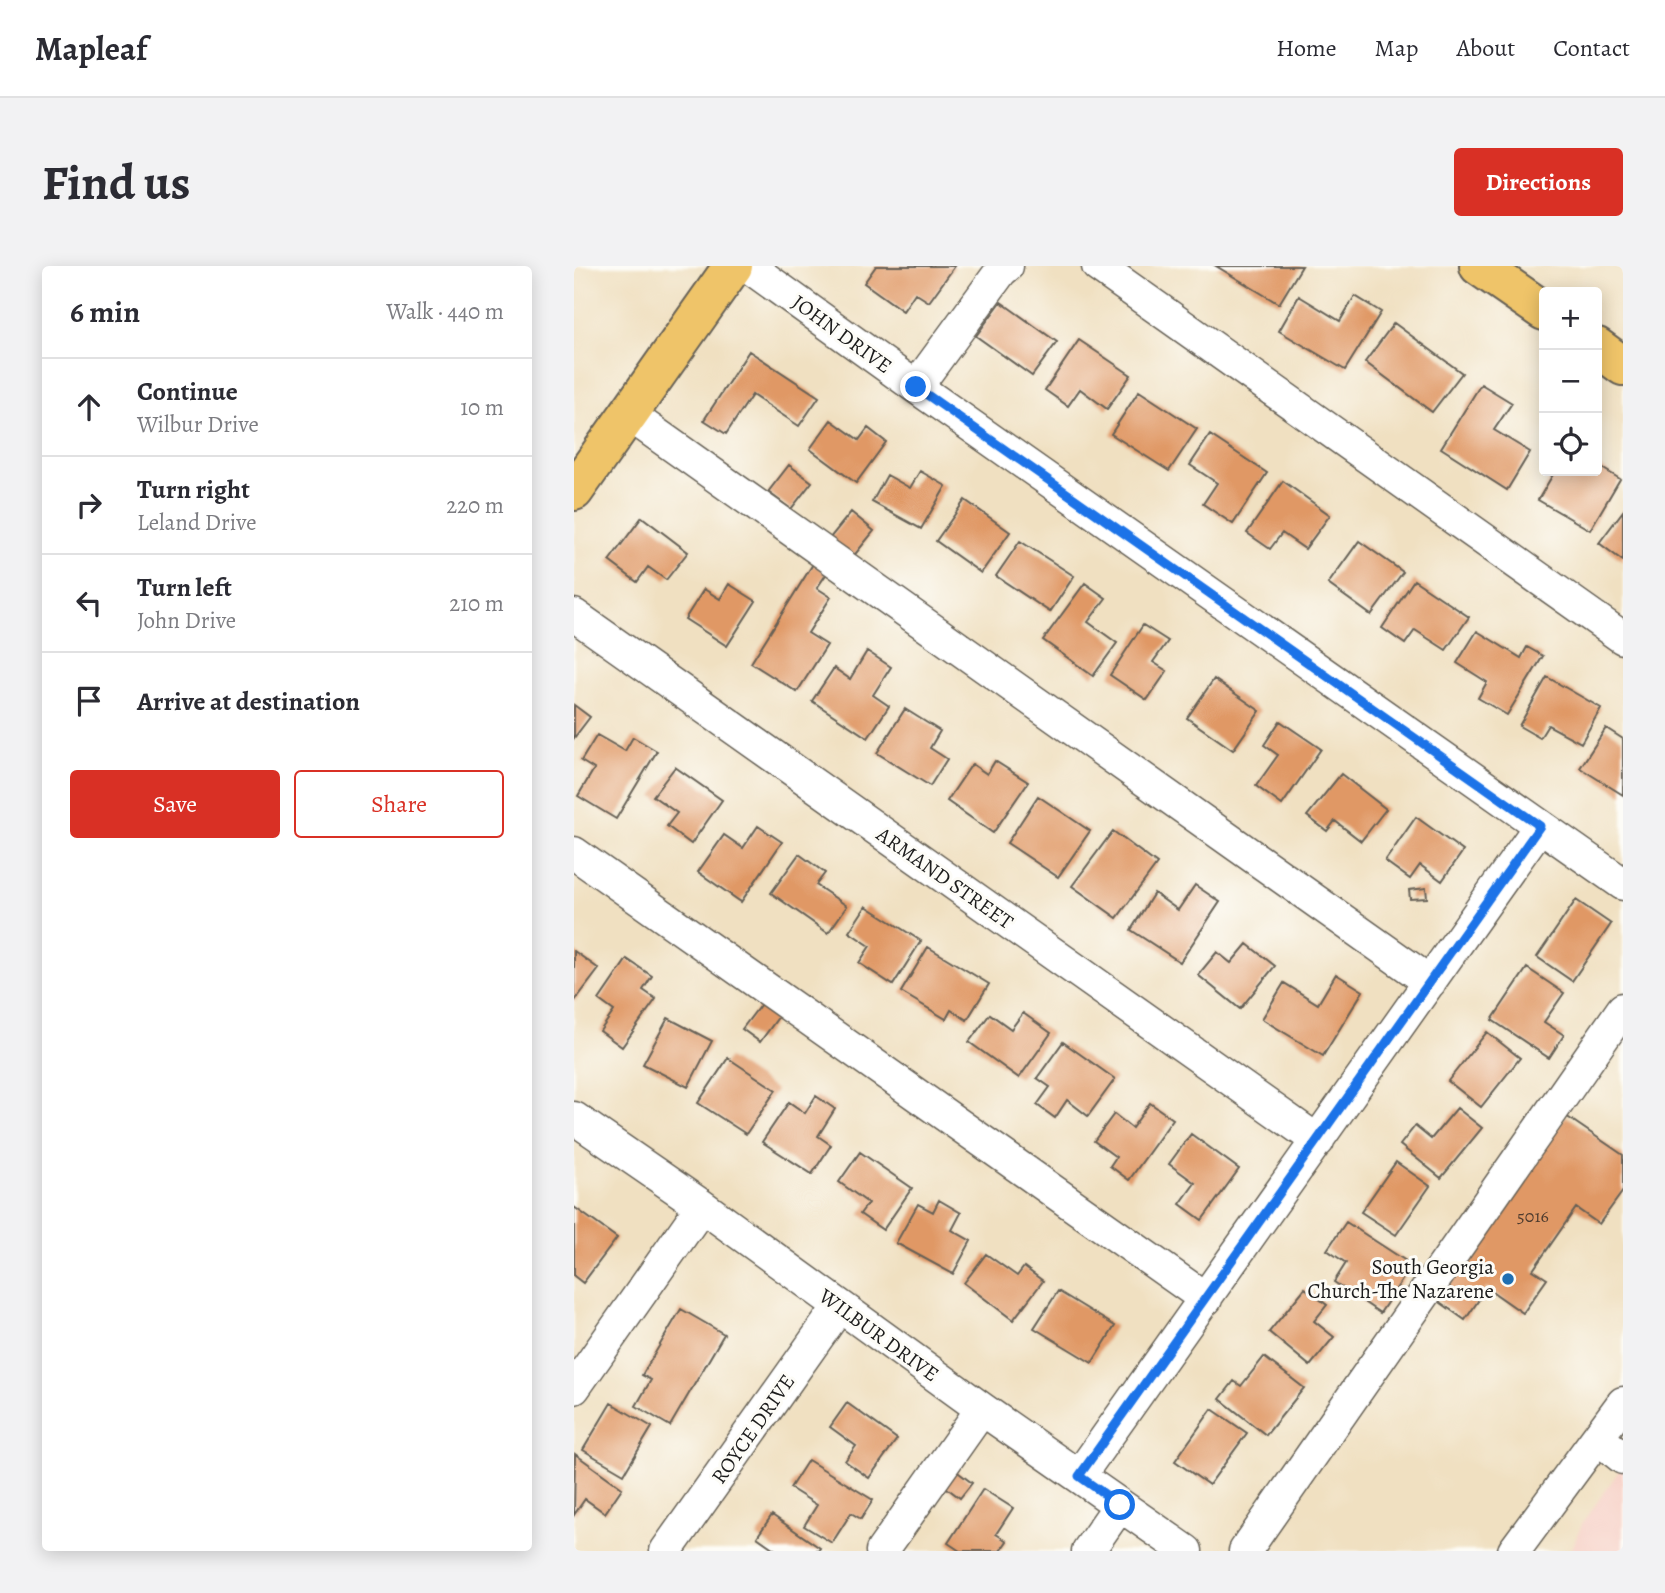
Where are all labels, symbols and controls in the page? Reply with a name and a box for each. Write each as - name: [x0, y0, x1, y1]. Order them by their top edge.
- text: Mapleaf: [35, 26, 147, 71]
- text: Home: [1276, 32, 1337, 64]
- text: Map: [1375, 32, 1419, 64]
- text: About: [1457, 32, 1515, 64]
- text: Contact: [1553, 32, 1630, 64]
- button: Directions: [1454, 148, 1623, 216]
- text: Find us: [42, 149, 190, 216]
- map controls: [1539, 287, 1602, 476]
- button: +: [1539, 287, 1602, 350]
- street label: JOHN DRIVE: [786, 288, 898, 380]
- text: 6 min: [70, 292, 140, 332]
- text: Walk · 440 m: [386, 296, 504, 327]
- button: −: [1539, 350, 1602, 413]
- route end: [900, 371, 931, 402]
- text: Continue: [137, 374, 238, 409]
- icon: ahead: [70, 388, 108, 426]
- text: 10 m: [460, 392, 504, 423]
- text: Wilbur Drive: [137, 409, 259, 440]
- button: locate: [1539, 413, 1602, 476]
- text: Turn right: [137, 472, 250, 507]
- icon: right: [70, 486, 108, 524]
- text: 220 m: [446, 490, 504, 521]
- text: Leland Drive: [137, 507, 256, 538]
- text: Turn left: [137, 570, 232, 605]
- icon: left: [70, 584, 108, 622]
- text: 210 m: [449, 588, 504, 619]
- text: John Drive: [137, 605, 236, 636]
- icon: arrive: [70, 682, 108, 720]
- text: Arrive at destination: [137, 684, 360, 719]
- button: Save: [70, 770, 280, 838]
- button: Share: [294, 770, 504, 838]
- street label: ARMAND STREET: [870, 820, 1019, 936]
- house number: 5016: [1517, 1204, 1549, 1228]
- place label: South Georgia Church-The Nazarene: [1307, 1253, 1494, 1305]
- marker: South Georgia Church-The Nazarene: [1500, 1271, 1516, 1287]
- street label: WILBUR DRIVE: [813, 1281, 945, 1388]
- street label: ROYCE DRIVE: [705, 1369, 801, 1489]
- route start: [1104, 1489, 1135, 1520]

